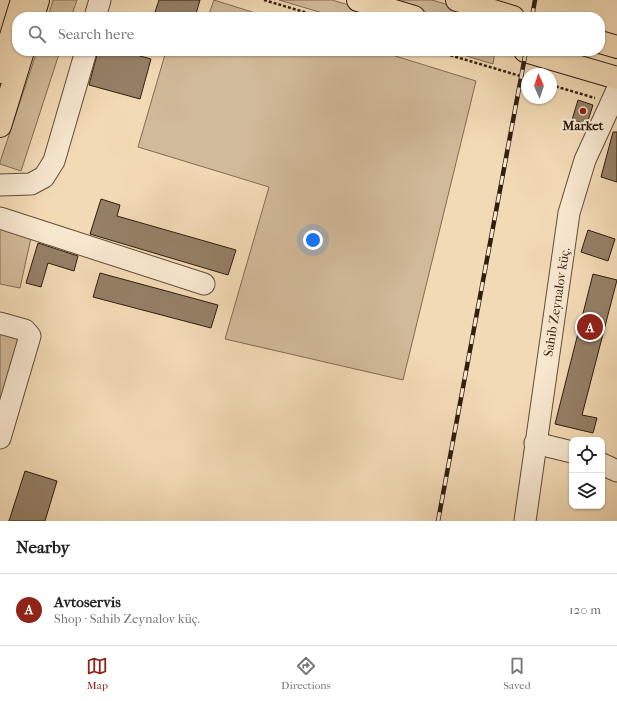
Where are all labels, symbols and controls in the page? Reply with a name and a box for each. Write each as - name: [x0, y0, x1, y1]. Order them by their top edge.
- search box: [12, 12, 605, 56]
- icon: search: [26, 23, 48, 45]
- text: Search here: [58, 25, 134, 43]
- north arrow: [521, 68, 557, 104]
- marker: Market: [578, 106, 588, 116]
- place label: Market: [562, 118, 604, 133]
- your location: [303, 230, 323, 250]
- street label: Sahib Zeynalov küç.: [540, 246, 574, 358]
- pin: A: [577, 312, 603, 342]
- map controls: [569, 437, 605, 509]
- button: locate: [569, 437, 605, 473]
- button: layers: [569, 473, 605, 509]
- text: Nearby: [16, 537, 70, 557]
- text: Avtoservis: [54, 593, 121, 611]
- text: A: [25, 602, 33, 617]
- text: 120 m: [569, 602, 601, 617]
- text: Shop · Sahib Zeynalov küç.: [54, 611, 200, 626]
- tab: Map: [86, 655, 108, 692]
- tab: Directions: [281, 655, 331, 692]
- tab: Saved: [503, 655, 531, 692]

